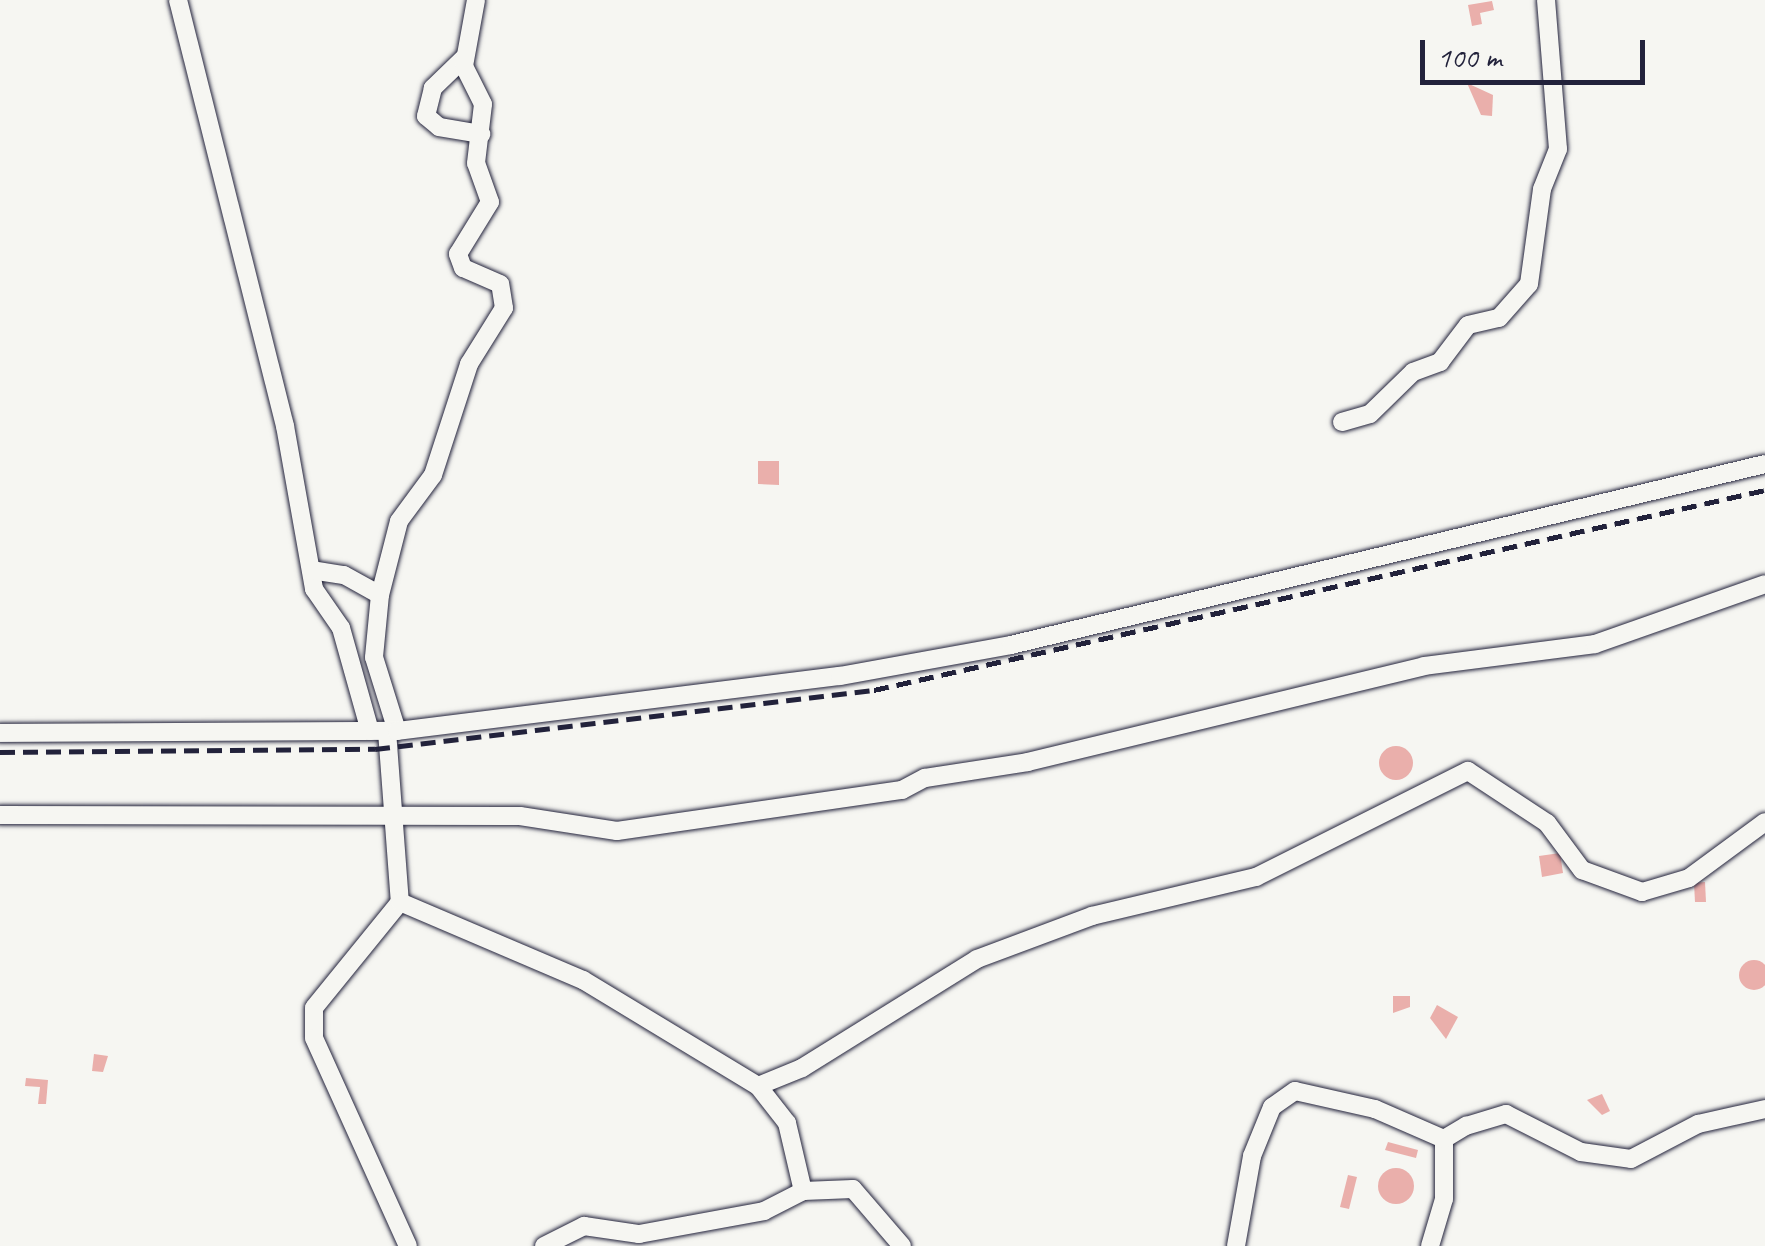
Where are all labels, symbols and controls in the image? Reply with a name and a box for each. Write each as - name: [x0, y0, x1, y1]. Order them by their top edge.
- scale bar: [1425, 20, 1650, 82]
- text: 100 m: [1437, 38, 1502, 76]

